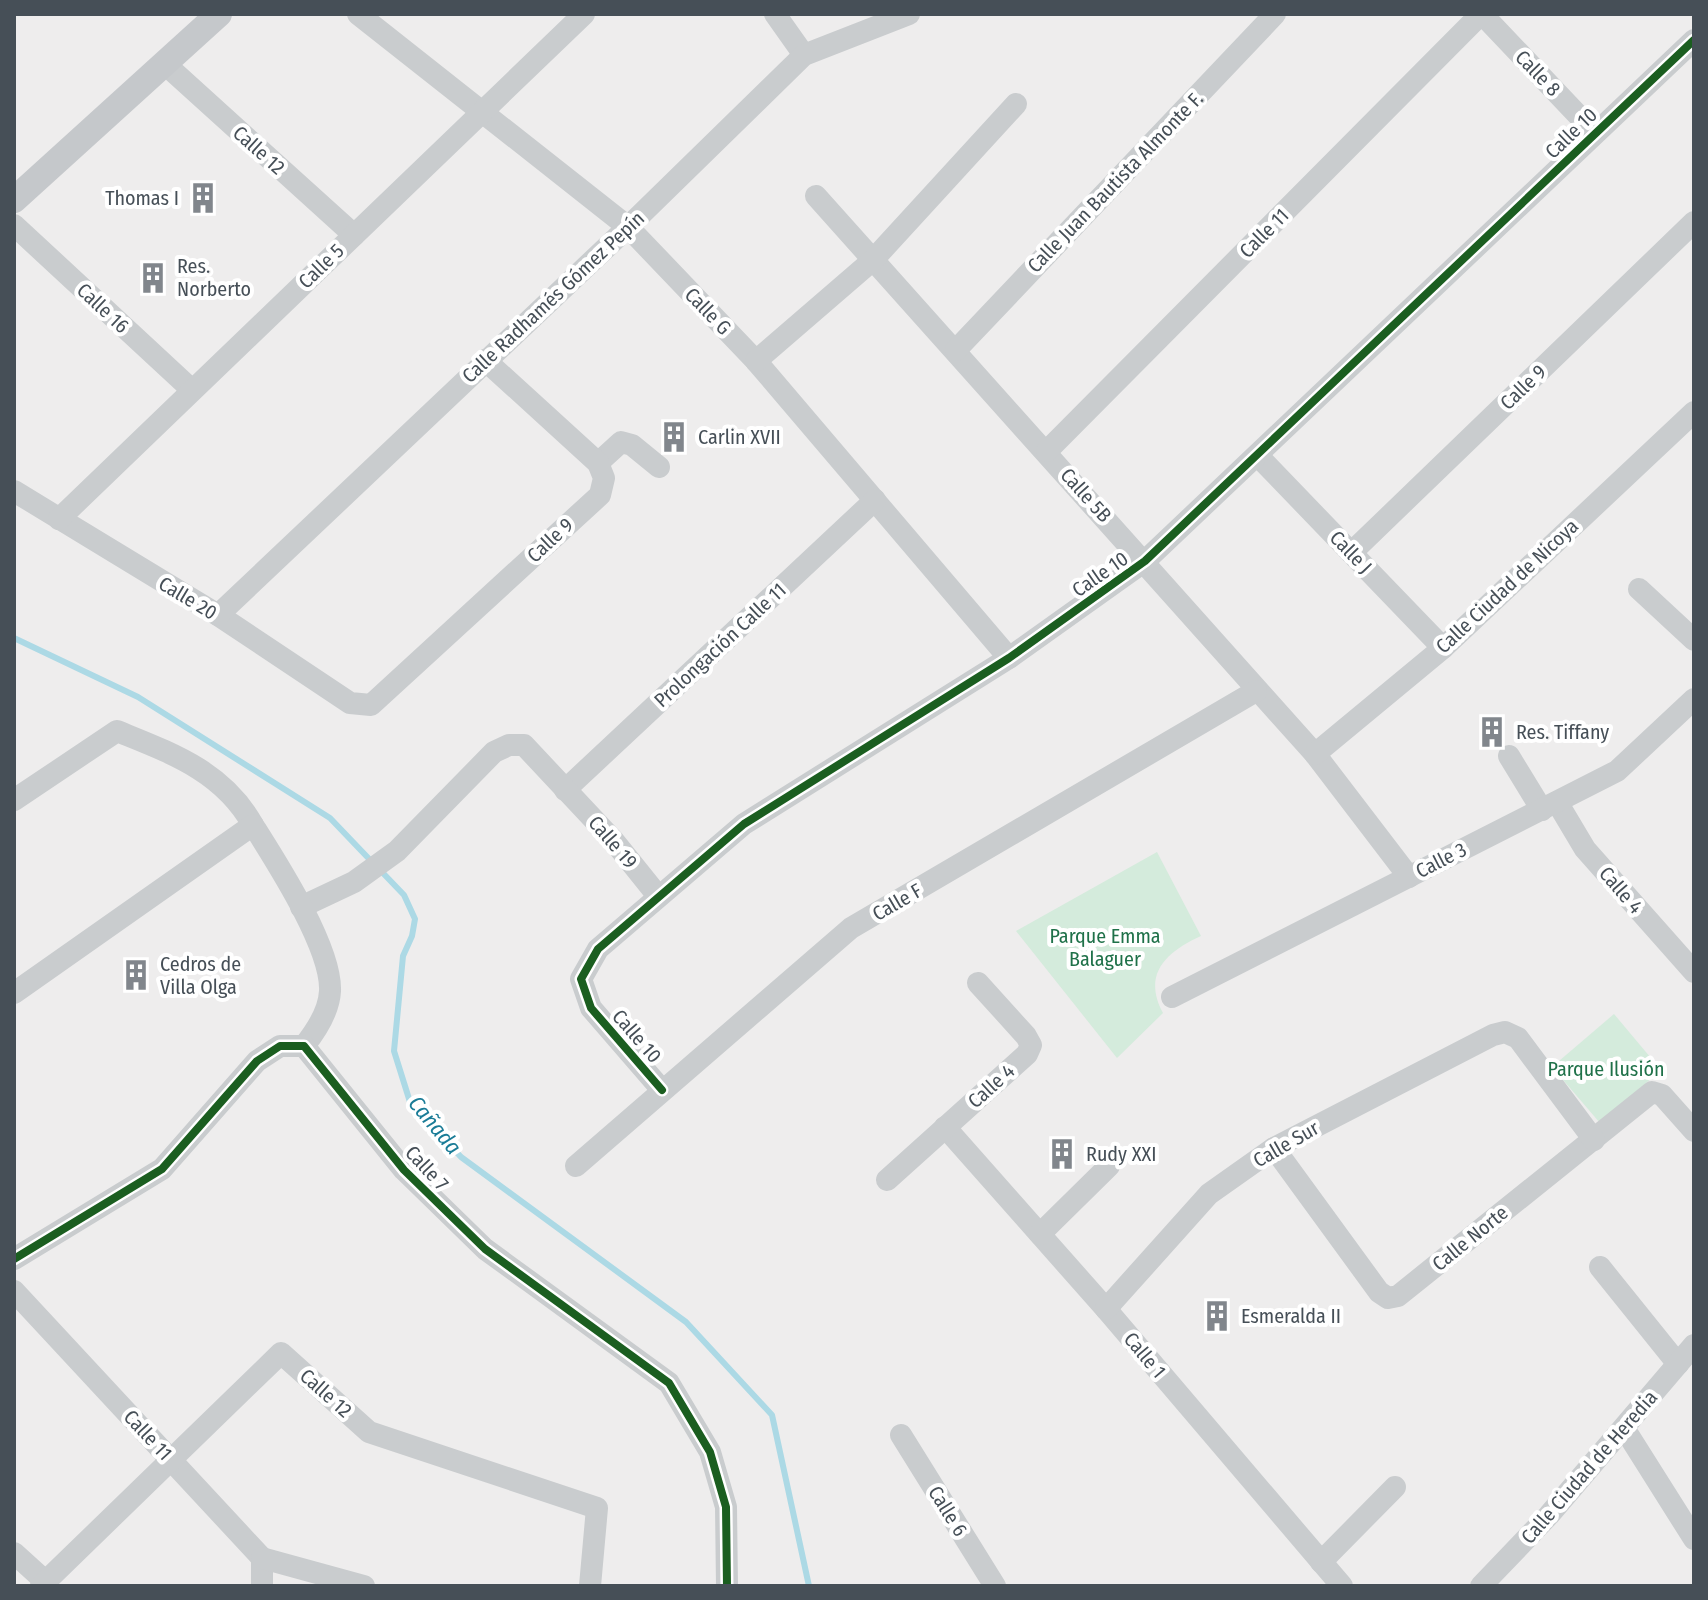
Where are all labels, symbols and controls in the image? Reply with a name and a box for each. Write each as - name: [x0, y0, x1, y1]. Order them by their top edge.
- street label: Calle 8: [1510, 45, 1566, 101]
- street label: Calle Juan Bautista Almonte F.: [1022, 87, 1208, 277]
- street label: Calle 10: [1540, 103, 1602, 163]
- street label: Calle 12: [228, 121, 290, 180]
- building icon: Thomas I: [186, 181, 220, 215]
- place label: Thomas I: [105, 186, 179, 210]
- street label: Calle 11: [1234, 203, 1294, 263]
- street label: Calle Radhamés Gómez Pepín: [457, 206, 649, 388]
- street label: Calle 5: [293, 239, 349, 293]
- place label: Res. Norberto: [177, 254, 251, 301]
- building icon: Res. Norberto: [136, 261, 170, 295]
- street label: Calle 16: [72, 278, 134, 338]
- street label: Calle G: [680, 283, 736, 339]
- street label: Calle 9: [1495, 359, 1551, 415]
- building icon: Carlin XVII: [657, 420, 691, 454]
- place label: Carlin XVII: [698, 425, 781, 449]
- street label: Calle 5B: [1055, 463, 1117, 527]
- street label: Calle 9: [522, 513, 578, 567]
- street label: Calle Ciudad de Nicoya: [1431, 514, 1583, 658]
- street label: Calle J: [1325, 526, 1377, 578]
- street label: Calle 10: [1067, 546, 1133, 602]
- street label: Calle 20: [154, 571, 222, 625]
- street label: Prolongación Calle 11: [649, 578, 791, 712]
- building icon: Res. Tiffany: [1475, 715, 1509, 749]
- place label: Res. Tiffany: [1516, 720, 1609, 744]
- street label: Calle 19: [584, 811, 642, 873]
- street label: Calle 3: [1412, 837, 1470, 883]
- street label: Calle 4: [1594, 862, 1648, 919]
- street label: Calle F: [868, 878, 926, 926]
- park label: Parque Emma Balaguer: [1049, 924, 1161, 971]
- place label: Cedros de Villa Olga: [160, 952, 241, 999]
- building icon: Cedros de Villa Olga: [119, 958, 153, 992]
- street label: Calle 10: [607, 1004, 667, 1068]
- park label: Parque Ilusión: [1547, 1057, 1665, 1081]
- street label: Calle 4: [963, 1059, 1019, 1113]
- water label: Cañada: [403, 1090, 467, 1160]
- street label: Calle Sur: [1249, 1116, 1323, 1172]
- building icon: Rudy XXI: [1045, 1137, 1079, 1171]
- street label: Calle 7: [400, 1141, 454, 1195]
- place label: Rudy XXI: [1086, 1142, 1156, 1166]
- street label: Calle Norte: [1427, 1200, 1513, 1276]
- building icon: Esmeralda II: [1200, 1299, 1234, 1333]
- place label: Esmeralda II: [1241, 1304, 1341, 1328]
- street label: Calle 1: [1119, 1327, 1171, 1383]
- street label: Calle 12: [295, 1364, 357, 1423]
- street label: Calle Ciudad de Heredia: [1516, 1385, 1662, 1549]
- street label: Calle 11: [119, 1405, 177, 1465]
- street label: Calle 6: [923, 1482, 973, 1541]

